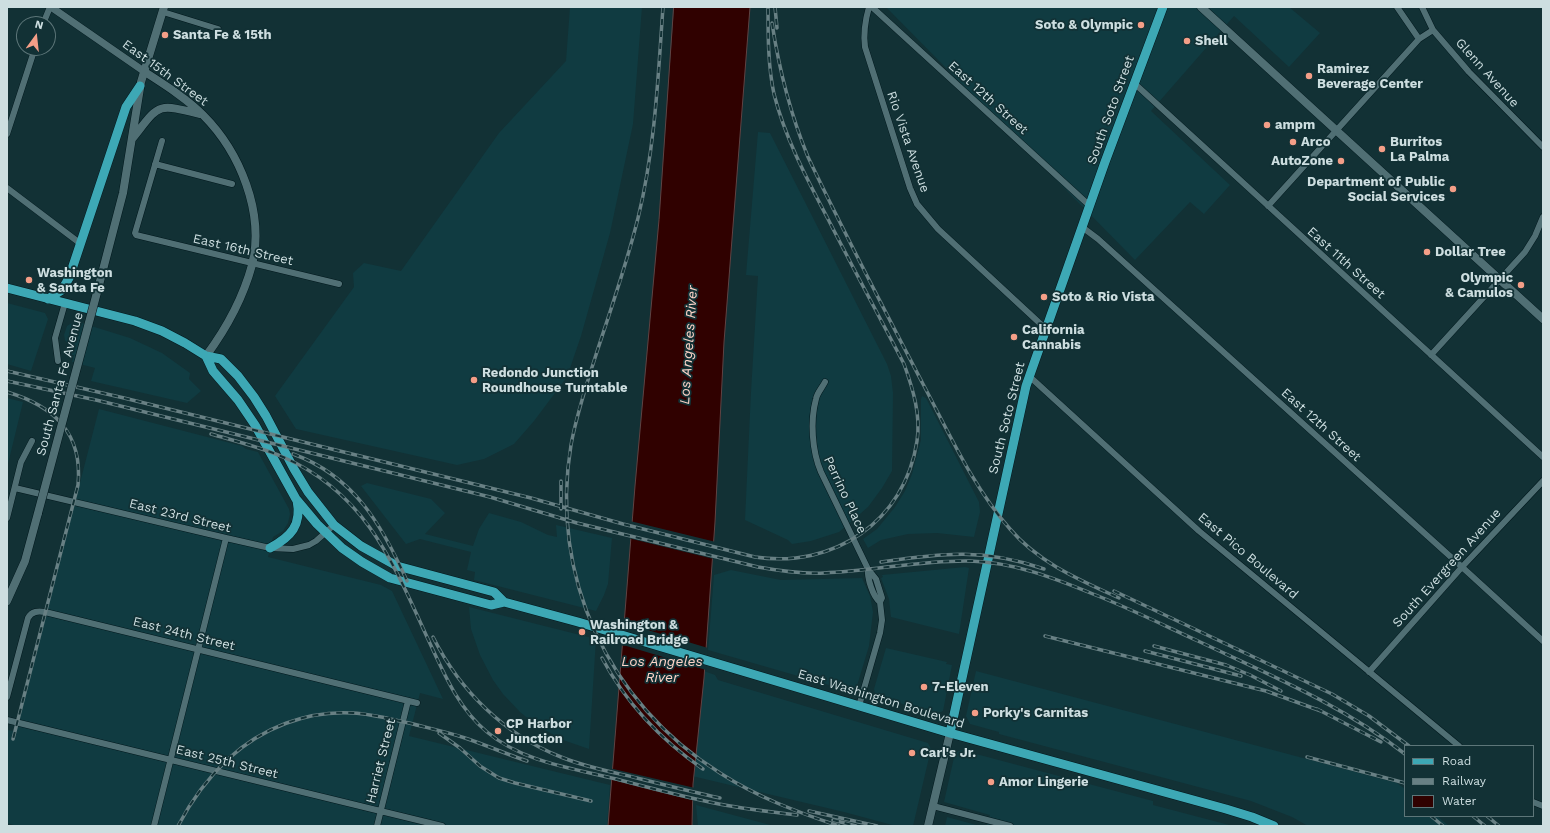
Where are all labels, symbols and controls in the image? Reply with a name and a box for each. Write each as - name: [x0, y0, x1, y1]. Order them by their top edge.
- north arrow: [16, 16, 56, 56]
- place label: Soto & Olympic: [1035, 17, 1133, 33]
- text: N: [33, 18, 45, 32]
- marker: Soto & Olympic: [1136, 20, 1146, 30]
- place label: Santa Fe & 15th: [173, 27, 272, 43]
- marker: Santa Fe & 15th: [160, 30, 170, 40]
- place label: Shell: [1195, 33, 1227, 49]
- street label: Glenn Avenue: [1452, 35, 1522, 111]
- marker: Shell: [1182, 36, 1192, 46]
- street label: East 15th Street: [119, 37, 211, 109]
- street label: South Soto Street: [1084, 53, 1138, 167]
- street label: East 12th Street: [945, 58, 1031, 138]
- place label: Ramirez Beverage Center: [1317, 61, 1423, 92]
- marker: Ramirez Beverage Center: [1304, 71, 1314, 81]
- street label: Rio Vista Avenue: [883, 89, 933, 195]
- place label: ampm: [1275, 117, 1315, 133]
- marker: ampm: [1262, 120, 1272, 130]
- place label: Arco: [1301, 134, 1330, 150]
- place label: Burritos La Palma: [1390, 134, 1449, 165]
- marker: Arco: [1288, 137, 1298, 147]
- marker: Burritos La Palma: [1377, 144, 1387, 154]
- place label: AutoZone: [1271, 153, 1333, 169]
- marker: AutoZone: [1336, 156, 1346, 166]
- place label: Department of Public Social Services: [1307, 174, 1445, 205]
- marker: Department of Public Social Services: [1448, 184, 1458, 194]
- street label: East 11th Street: [1304, 224, 1388, 302]
- street label: East 16th Street: [191, 231, 295, 269]
- place label: Dollar Tree: [1435, 244, 1506, 260]
- marker: Dollar Tree: [1422, 247, 1432, 257]
- place label: Washington & Santa Fe: [37, 265, 113, 296]
- place label: Olympic & Camulos: [1445, 270, 1513, 301]
- marker: Washington & Santa Fe: [24, 275, 34, 285]
- marker: Olympic & Camulos: [1516, 280, 1526, 290]
- water label: Los Angeles River: [676, 285, 702, 405]
- place label: Soto & Rio Vista: [1052, 289, 1155, 305]
- marker: Soto & Rio Vista: [1039, 292, 1049, 302]
- street label: South Santa Fe Avenue: [33, 311, 87, 457]
- place label: California Cannabis: [1022, 322, 1084, 353]
- marker: California Cannabis: [1009, 332, 1019, 342]
- street label: South Soto Street: [986, 360, 1028, 476]
- place label: Redondo Junction Roundhouse Turntable: [482, 365, 628, 396]
- marker: Redondo Junction Roundhouse Turntable: [469, 375, 479, 385]
- street label: East 12th Street: [1278, 385, 1364, 465]
- street label: Perrino Place: [820, 454, 870, 536]
- street label: East 23rd Street: [127, 496, 233, 536]
- street label: South Evergreen Avenue: [1389, 505, 1505, 631]
- street label: East Pico Boulevard: [1195, 510, 1301, 602]
- street label: East 24th Street: [131, 614, 237, 654]
- place label: Washington & Railroad Bridge: [590, 617, 688, 648]
- marker: Washington & Railroad Bridge: [577, 627, 587, 637]
- water label: Los Angeles River: [621, 654, 703, 686]
- street label: East Washington Boulevard: [796, 666, 966, 732]
- place label: 7-Eleven: [932, 679, 989, 695]
- marker: 7-Eleven: [919, 682, 929, 692]
- place label: Porky's Carnitas: [983, 705, 1088, 721]
- marker: Porky's Carnitas: [970, 708, 980, 718]
- place label: CP Harbor Junction: [506, 716, 572, 747]
- street label: Harriet Street: [363, 717, 399, 805]
- marker: CP Harbor Junction: [493, 726, 503, 736]
- street label: East 25th Street: [174, 742, 280, 782]
- place label: Carl's Jr.: [920, 745, 976, 761]
- legend: [1404, 745, 1534, 817]
- marker: Carl's Jr.: [907, 748, 917, 758]
- text: Road: [1442, 754, 1471, 768]
- place label: Amor Lingerie: [999, 774, 1089, 790]
- text: Railway: [1442, 774, 1486, 788]
- marker: Amor Lingerie: [986, 777, 996, 787]
- text: Water: [1442, 794, 1476, 808]

